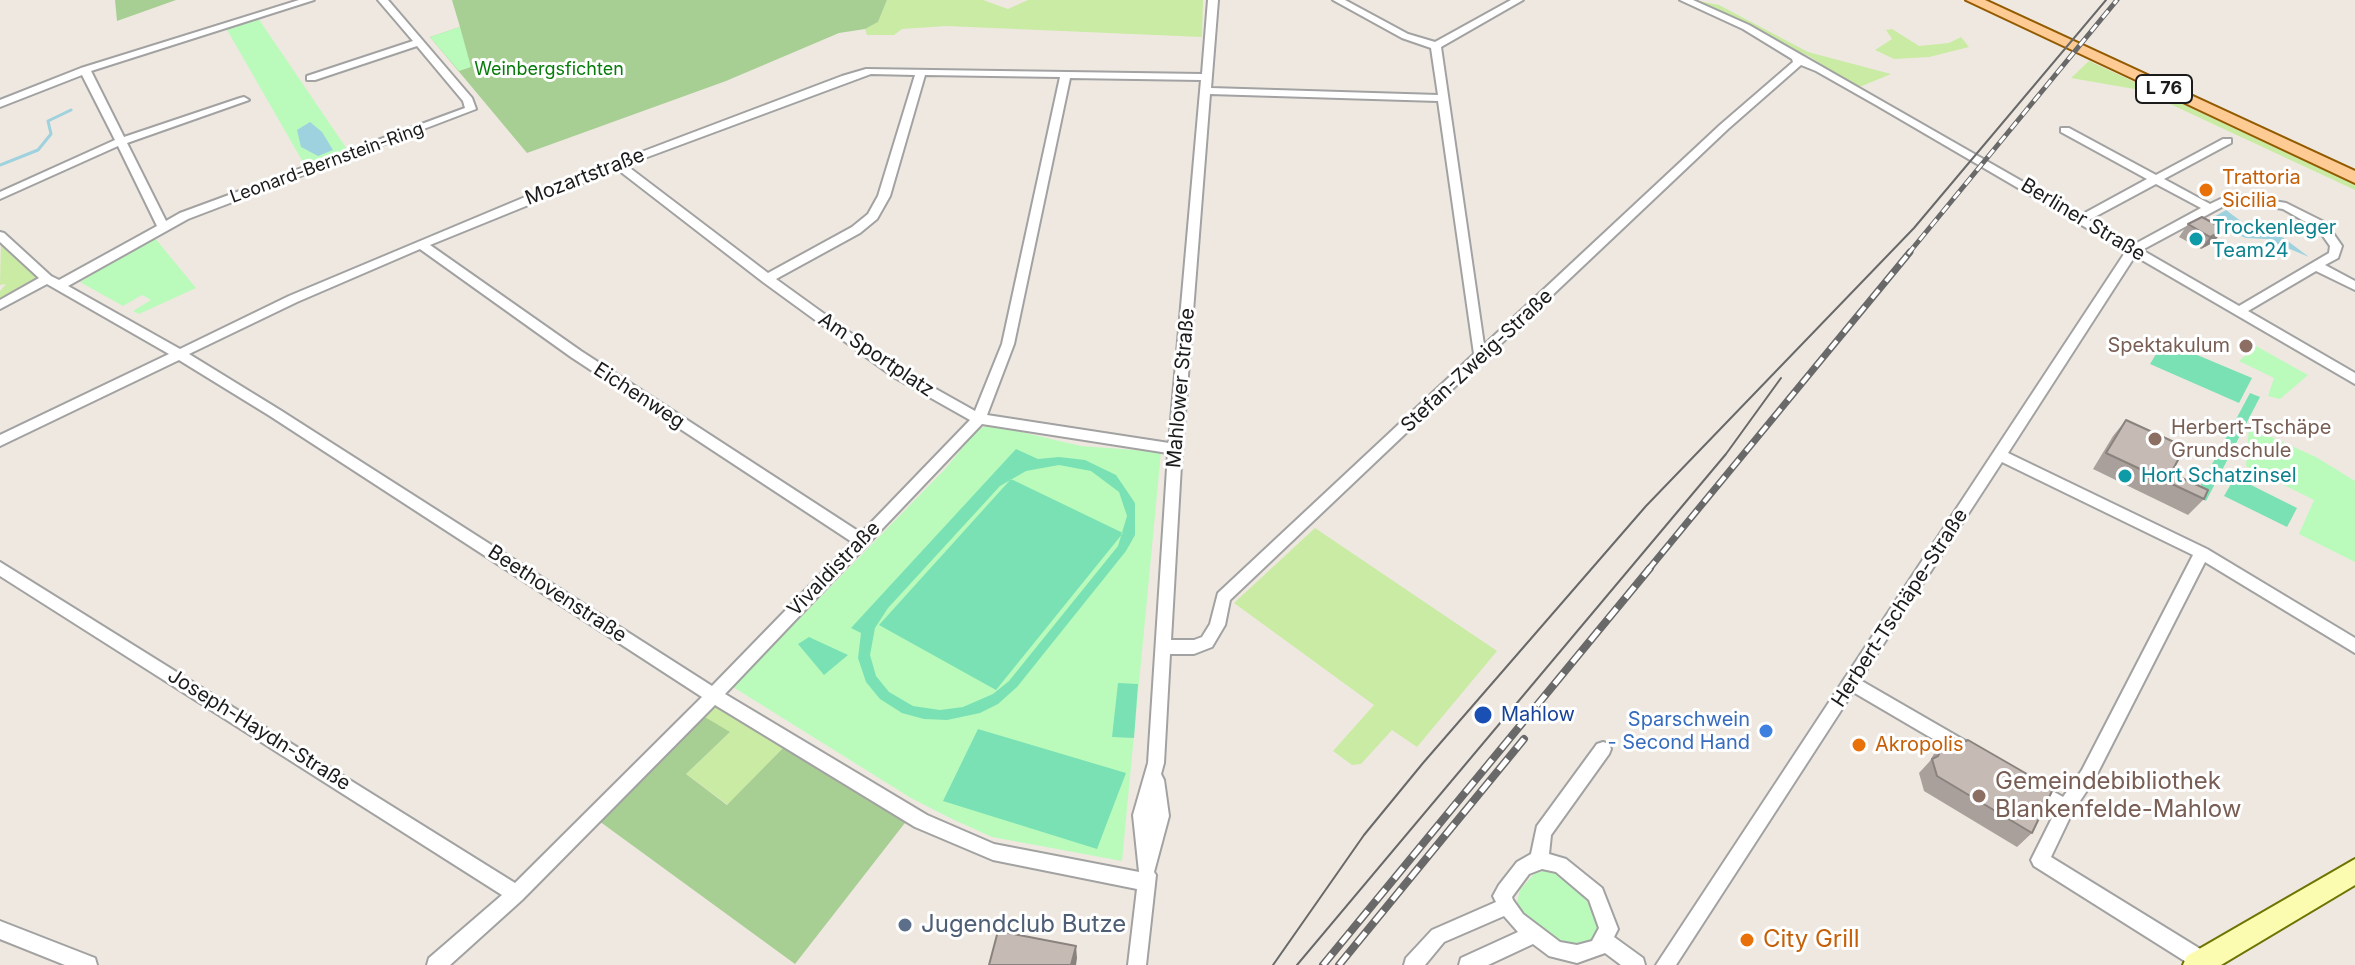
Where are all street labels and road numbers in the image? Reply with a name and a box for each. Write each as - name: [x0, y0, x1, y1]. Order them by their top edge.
- road number: L 76: [2136, 75, 2192, 103]
- street label: Leonard-Bernstein-Ring: [227, 118, 427, 208]
- street label: Mozartstraße: [522, 143, 648, 211]
- street label: Berliner Straße: [2016, 173, 2150, 267]
- street label: Stefan-Zweig-Straße: [1396, 284, 1558, 438]
- street label: Am Sportplatz: [814, 307, 938, 403]
- street label: Mahlower Straße: [1162, 307, 1200, 469]
- street label: Eichenweg: [589, 358, 689, 434]
- street label: Herbert-Tschäpe-Straße: [1827, 504, 1973, 712]
- street label: Vivaldistraße: [783, 516, 885, 622]
- street label: Beethovenstraße: [483, 540, 631, 648]
- street label: Joseph-Haydn-Straße: [163, 664, 355, 796]

